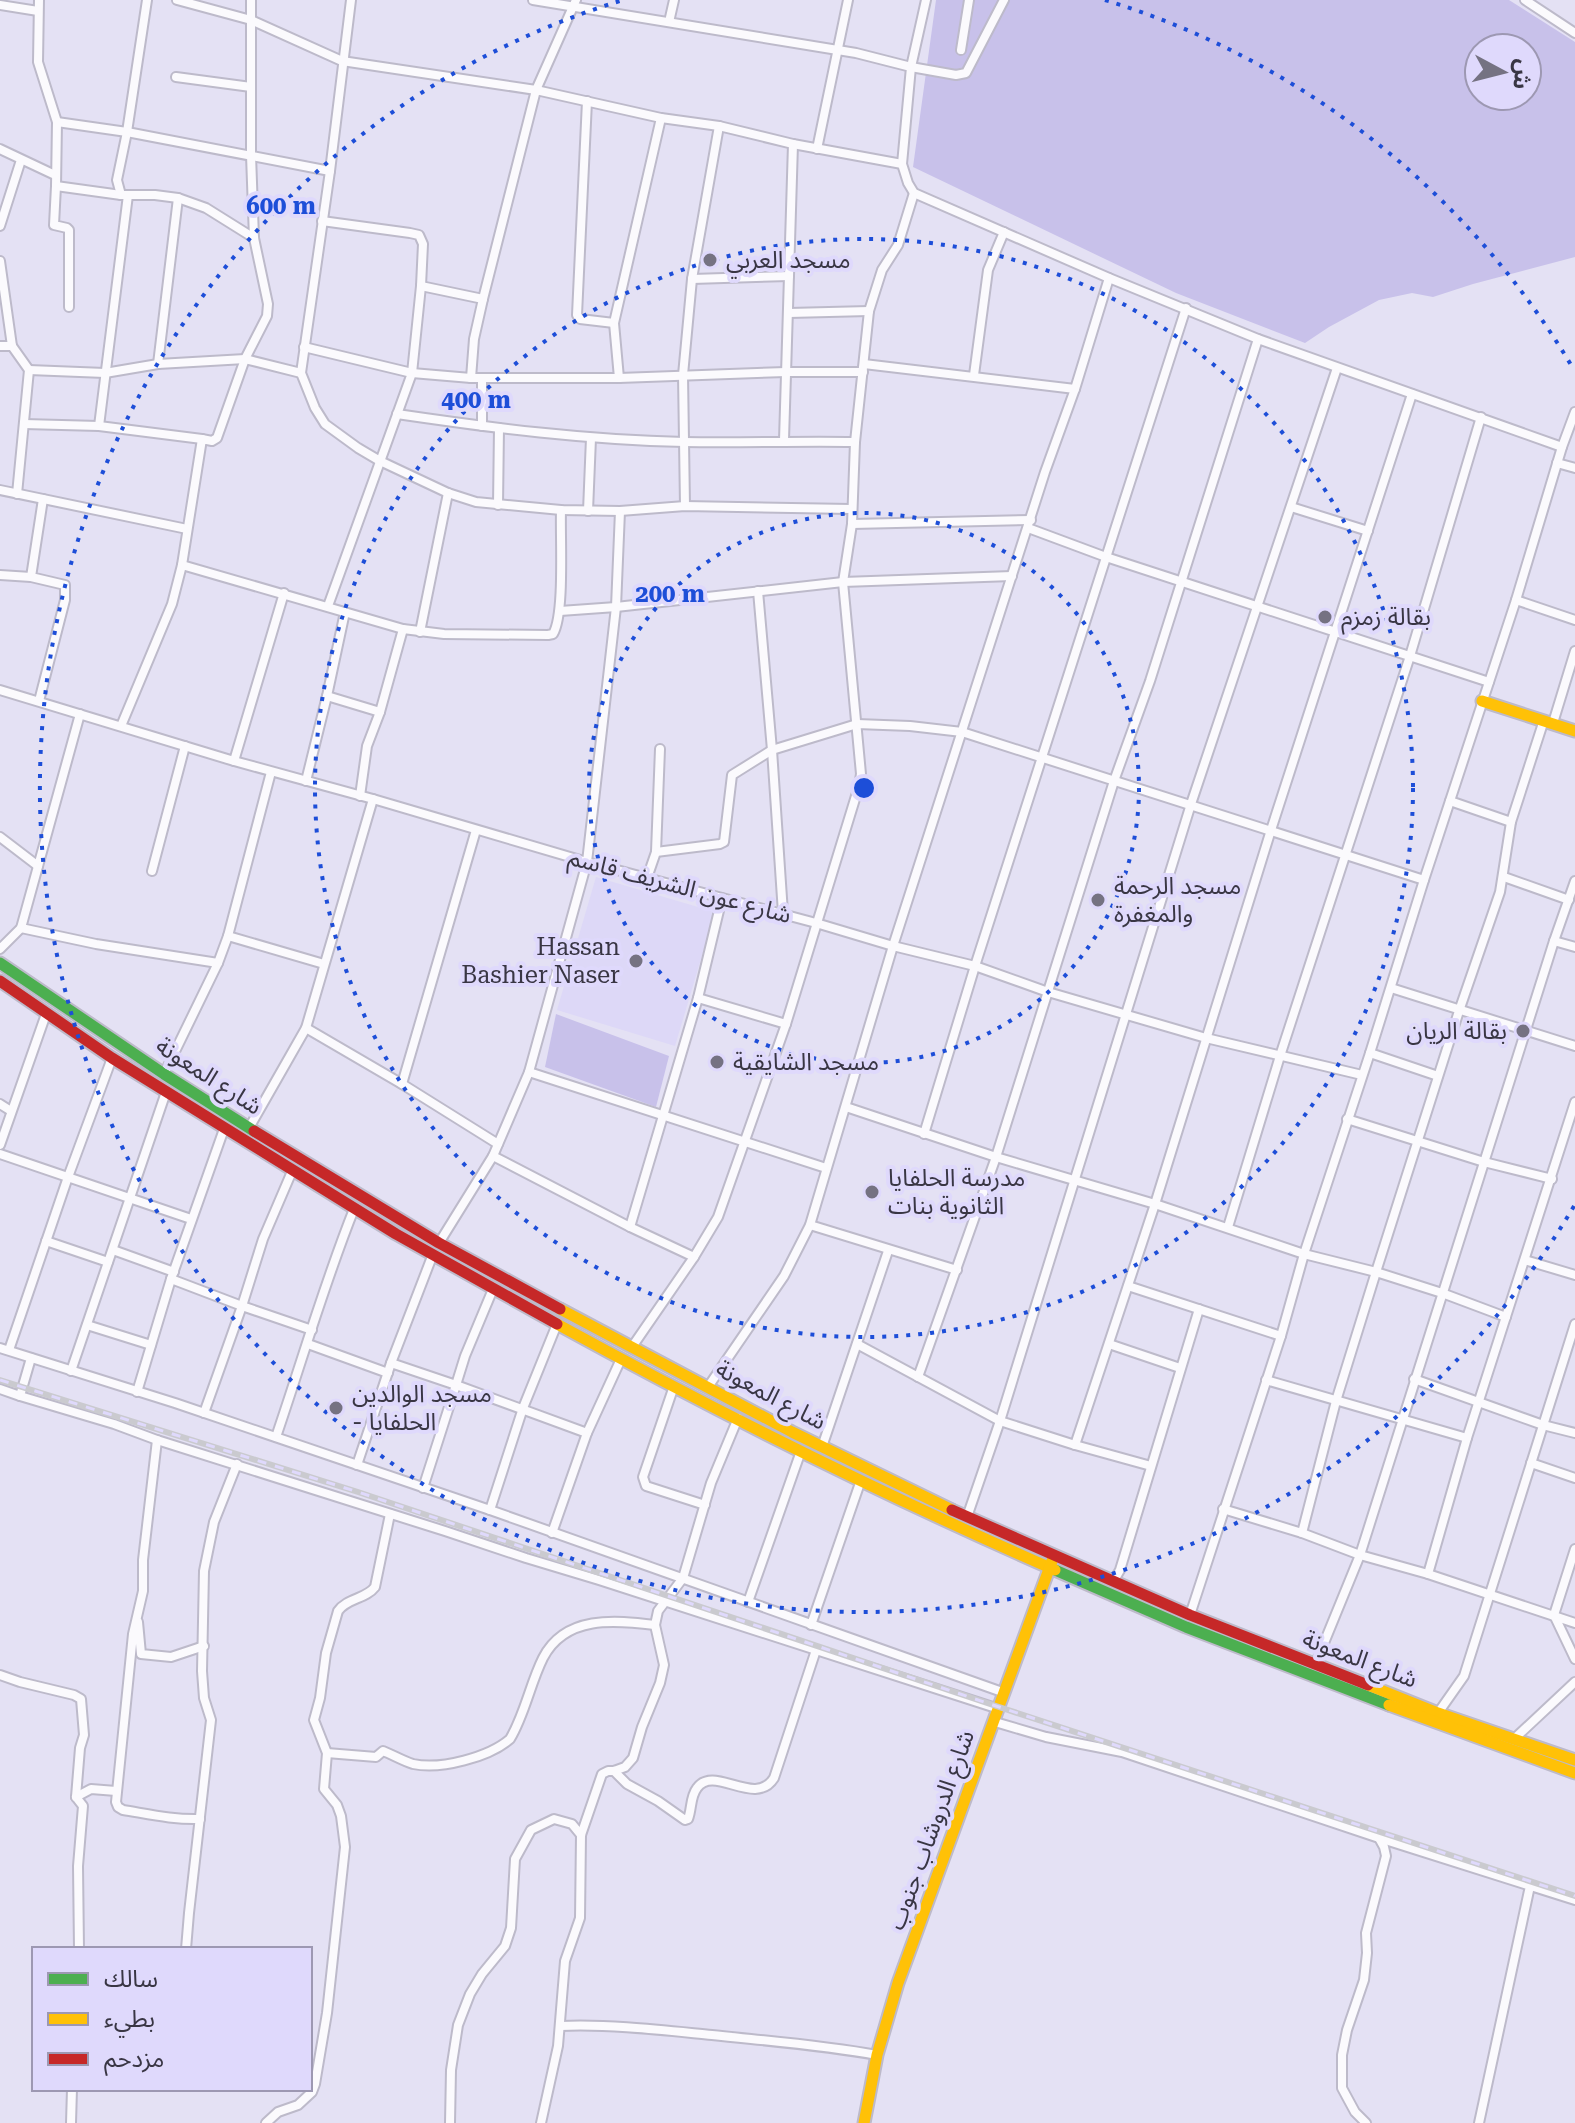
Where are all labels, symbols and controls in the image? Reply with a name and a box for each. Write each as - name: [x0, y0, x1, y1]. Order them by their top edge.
- north arrow: [1463, 32, 1543, 112]
- text: ش: [1508, 58, 1537, 91]
- text: 600 m: [246, 192, 316, 220]
- place label: مسجد العربي: [726, 246, 851, 279]
- marker: مسجد العربي: [701, 251, 719, 269]
- text: 400 m: [441, 386, 511, 414]
- text: 200 m: [635, 580, 705, 608]
- place label: بقالة زمزم: [1341, 603, 1431, 635]
- marker: بقالة زمزم: [1316, 608, 1334, 626]
- centre of rings: [850, 774, 878, 802]
- street label: شارع عون الشريف قاسم: [565, 843, 794, 932]
- place label: مسجد الرحمة والمغفرة: [1114, 872, 1241, 928]
- marker: مسجد الرحمة والمغفرة: [1089, 891, 1107, 909]
- place label: Hassan Bashier Naser: [461, 933, 620, 989]
- marker: Hassan Bashier Naser: [627, 952, 645, 970]
- place label: بقالة الريان: [1406, 1017, 1507, 1045]
- marker: بقالة الريان: [1514, 1022, 1532, 1040]
- street label: شارع المعونة: [149, 1031, 267, 1123]
- place label: مسجد الشايقية: [733, 1048, 879, 1076]
- marker: مسجد الشايقية: [708, 1053, 726, 1071]
- place label: مدرسة الحلفايا الثانوية بنات: [888, 1164, 1025, 1220]
- marker: مدرسة الحلفايا الثانوية بنات: [863, 1183, 881, 1201]
- street label: شارع المعونة: [710, 1354, 831, 1438]
- place label: مسجد الوالدين - الحلفايا: [352, 1380, 492, 1436]
- marker: مسجد الوالدين - الحلفايا: [327, 1399, 345, 1417]
- street label: شارع المعونة: [1298, 1624, 1421, 1696]
- street label: شارع الدروشاب جنوب: [882, 1726, 983, 1935]
- legend: [32, 1947, 312, 2091]
- text: سالك: [104, 1965, 158, 1993]
- text: بطيء: [104, 2005, 155, 2038]
- text: مزدحم: [104, 2045, 164, 2076]

